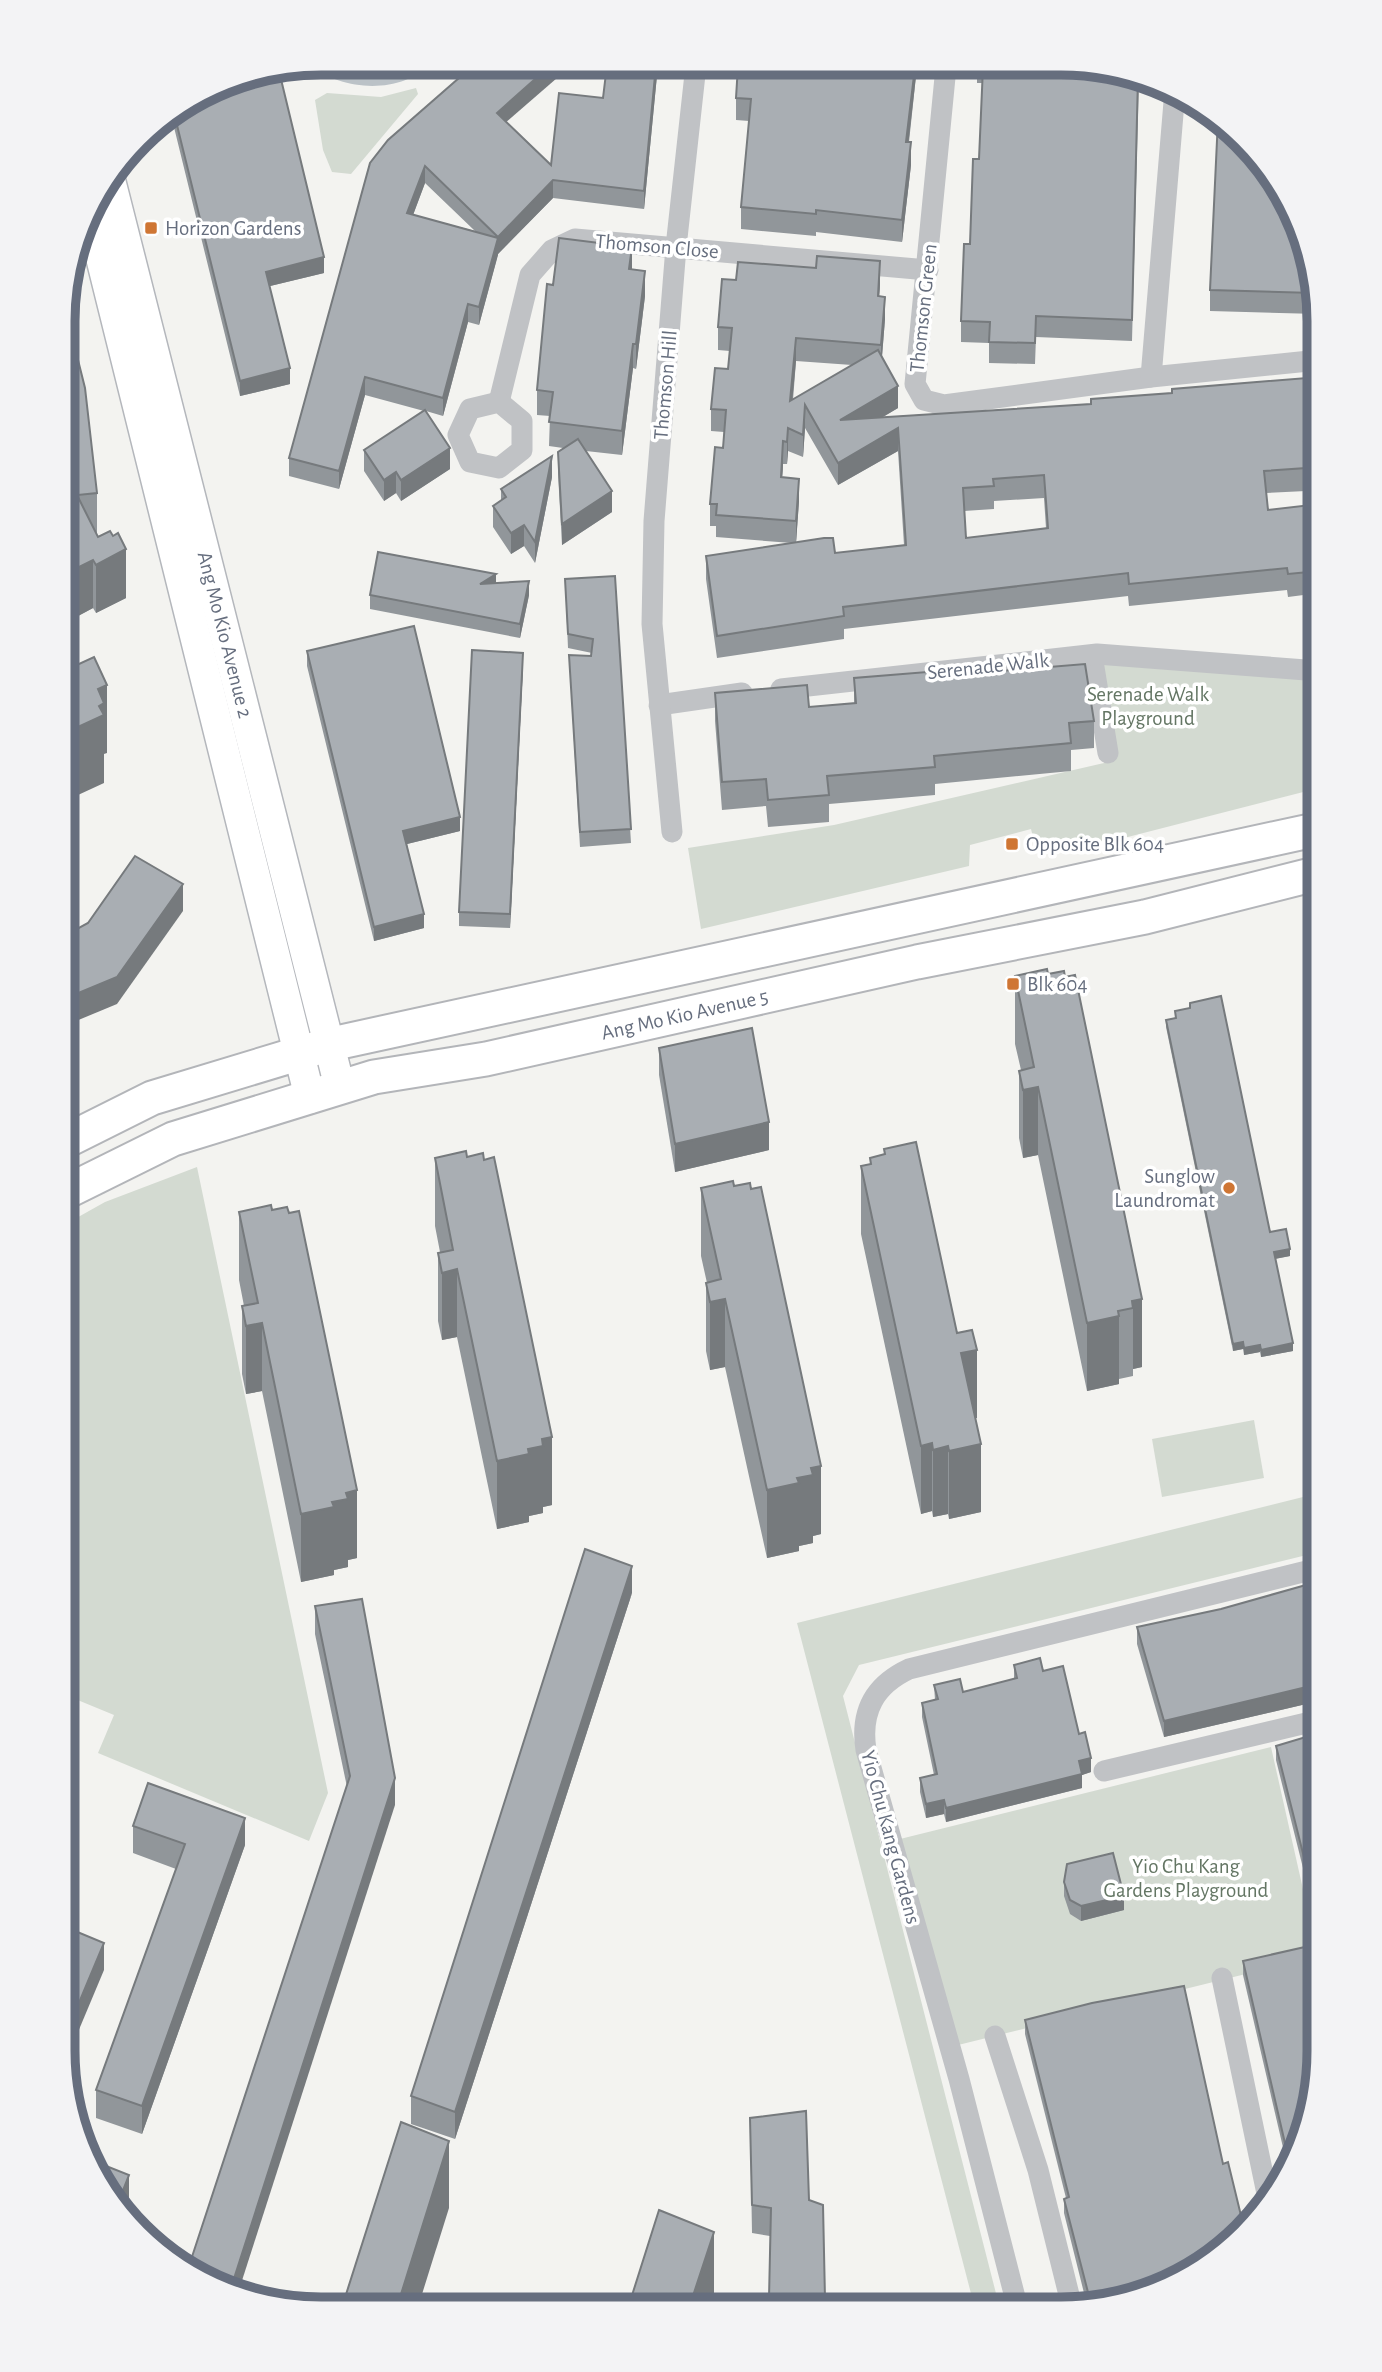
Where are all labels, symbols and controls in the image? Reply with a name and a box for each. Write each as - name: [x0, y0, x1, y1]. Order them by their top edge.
- place label: Horizon Gardens: [165, 218, 301, 239]
- marker: Horizon Gardens: [143, 220, 159, 236]
- street label: Thomson Close: [594, 231, 720, 262]
- street label: Thomson Green: [906, 243, 941, 373]
- street label: Thomson Hill: [650, 329, 681, 441]
- street label: Ang Mo Kio Avenue 2: [193, 549, 256, 720]
- street label: Serenade Walk: [926, 650, 1050, 683]
- park label: Serenade Walk Playground: [1087, 684, 1210, 729]
- place label: Opposite Blk 604: [1026, 834, 1164, 855]
- marker: Opposite Blk 604: [1004, 836, 1020, 852]
- place label: Blk 604: [1027, 974, 1088, 995]
- marker: Blk 604: [1005, 976, 1021, 992]
- street label: Ang Mo Kio Avenue 5: [599, 986, 770, 1044]
- place label: Sunglow Laundromat: [1114, 1166, 1215, 1211]
- marker: Sunglow Laundromat: [1221, 1180, 1237, 1196]
- street label: Yio Chu Kang Gardens: [857, 1748, 924, 1926]
- park label: Yio Chu Kang Gardens Playground: [1104, 1856, 1269, 1901]

